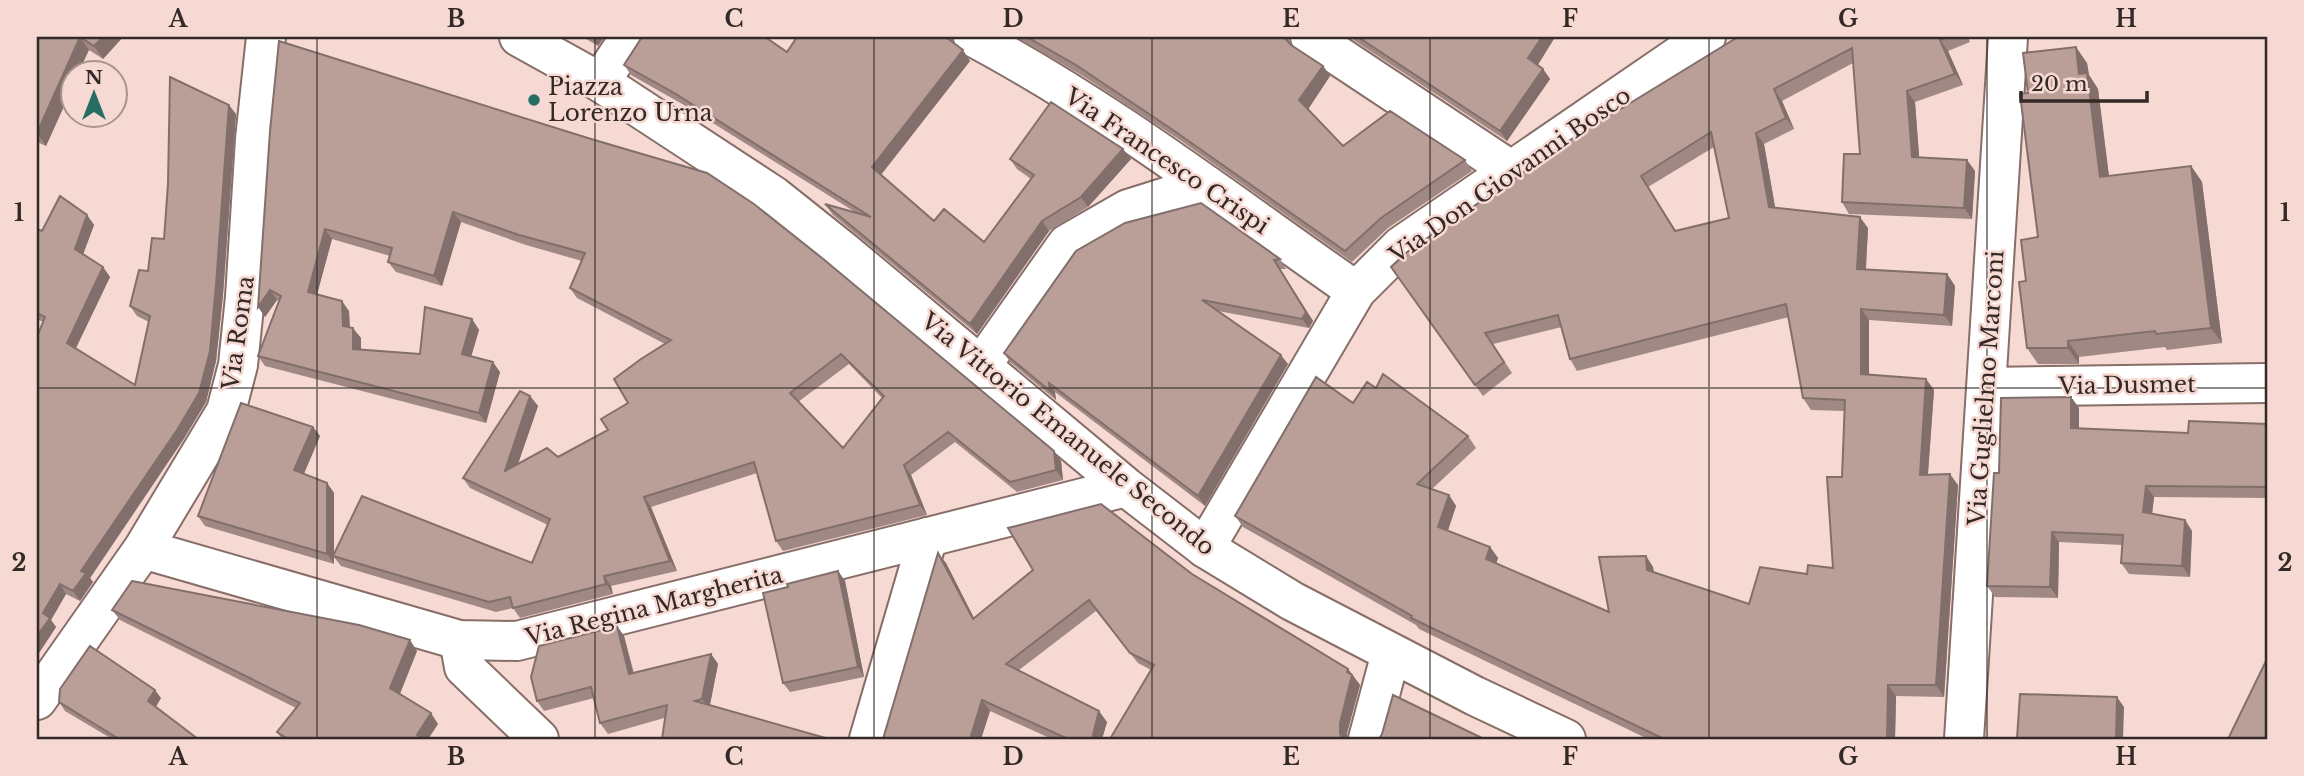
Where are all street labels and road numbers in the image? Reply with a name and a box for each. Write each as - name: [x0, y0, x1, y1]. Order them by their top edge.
- street label: Via Don Giovanni Bosco: [1383, 81, 1636, 270]
- street label: Via Francesco Crispi: [1059, 82, 1275, 240]
- street label: Via Guglielmo Marconi: [1962, 249, 2010, 528]
- street label: Via Roma: [216, 274, 260, 393]
- street label: Via Vittorio Emanuele Secondo: [915, 306, 1221, 561]
- street label: Via Dusmet: [2057, 370, 2196, 400]
- street label: Via Regina Margherita: [521, 560, 786, 652]

